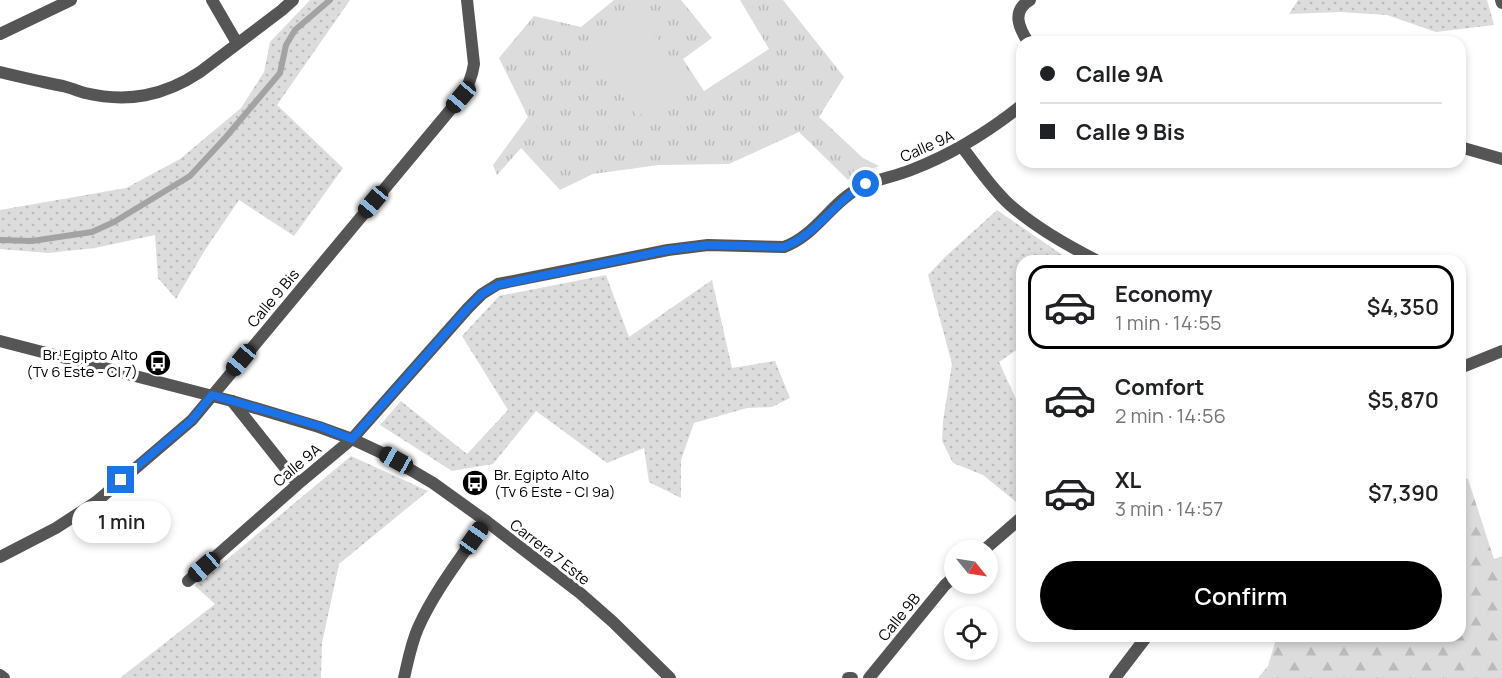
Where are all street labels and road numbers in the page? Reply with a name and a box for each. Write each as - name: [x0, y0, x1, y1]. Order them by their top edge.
- street label: Calle 9A: [897, 125, 958, 167]
- street label: Calle 9 Bis: [242, 264, 304, 332]
- street label: Calle 9A: [269, 438, 326, 491]
- street label: Carrera 7 Este: [506, 514, 595, 590]
- street label: Calle 9B: [873, 588, 925, 646]

